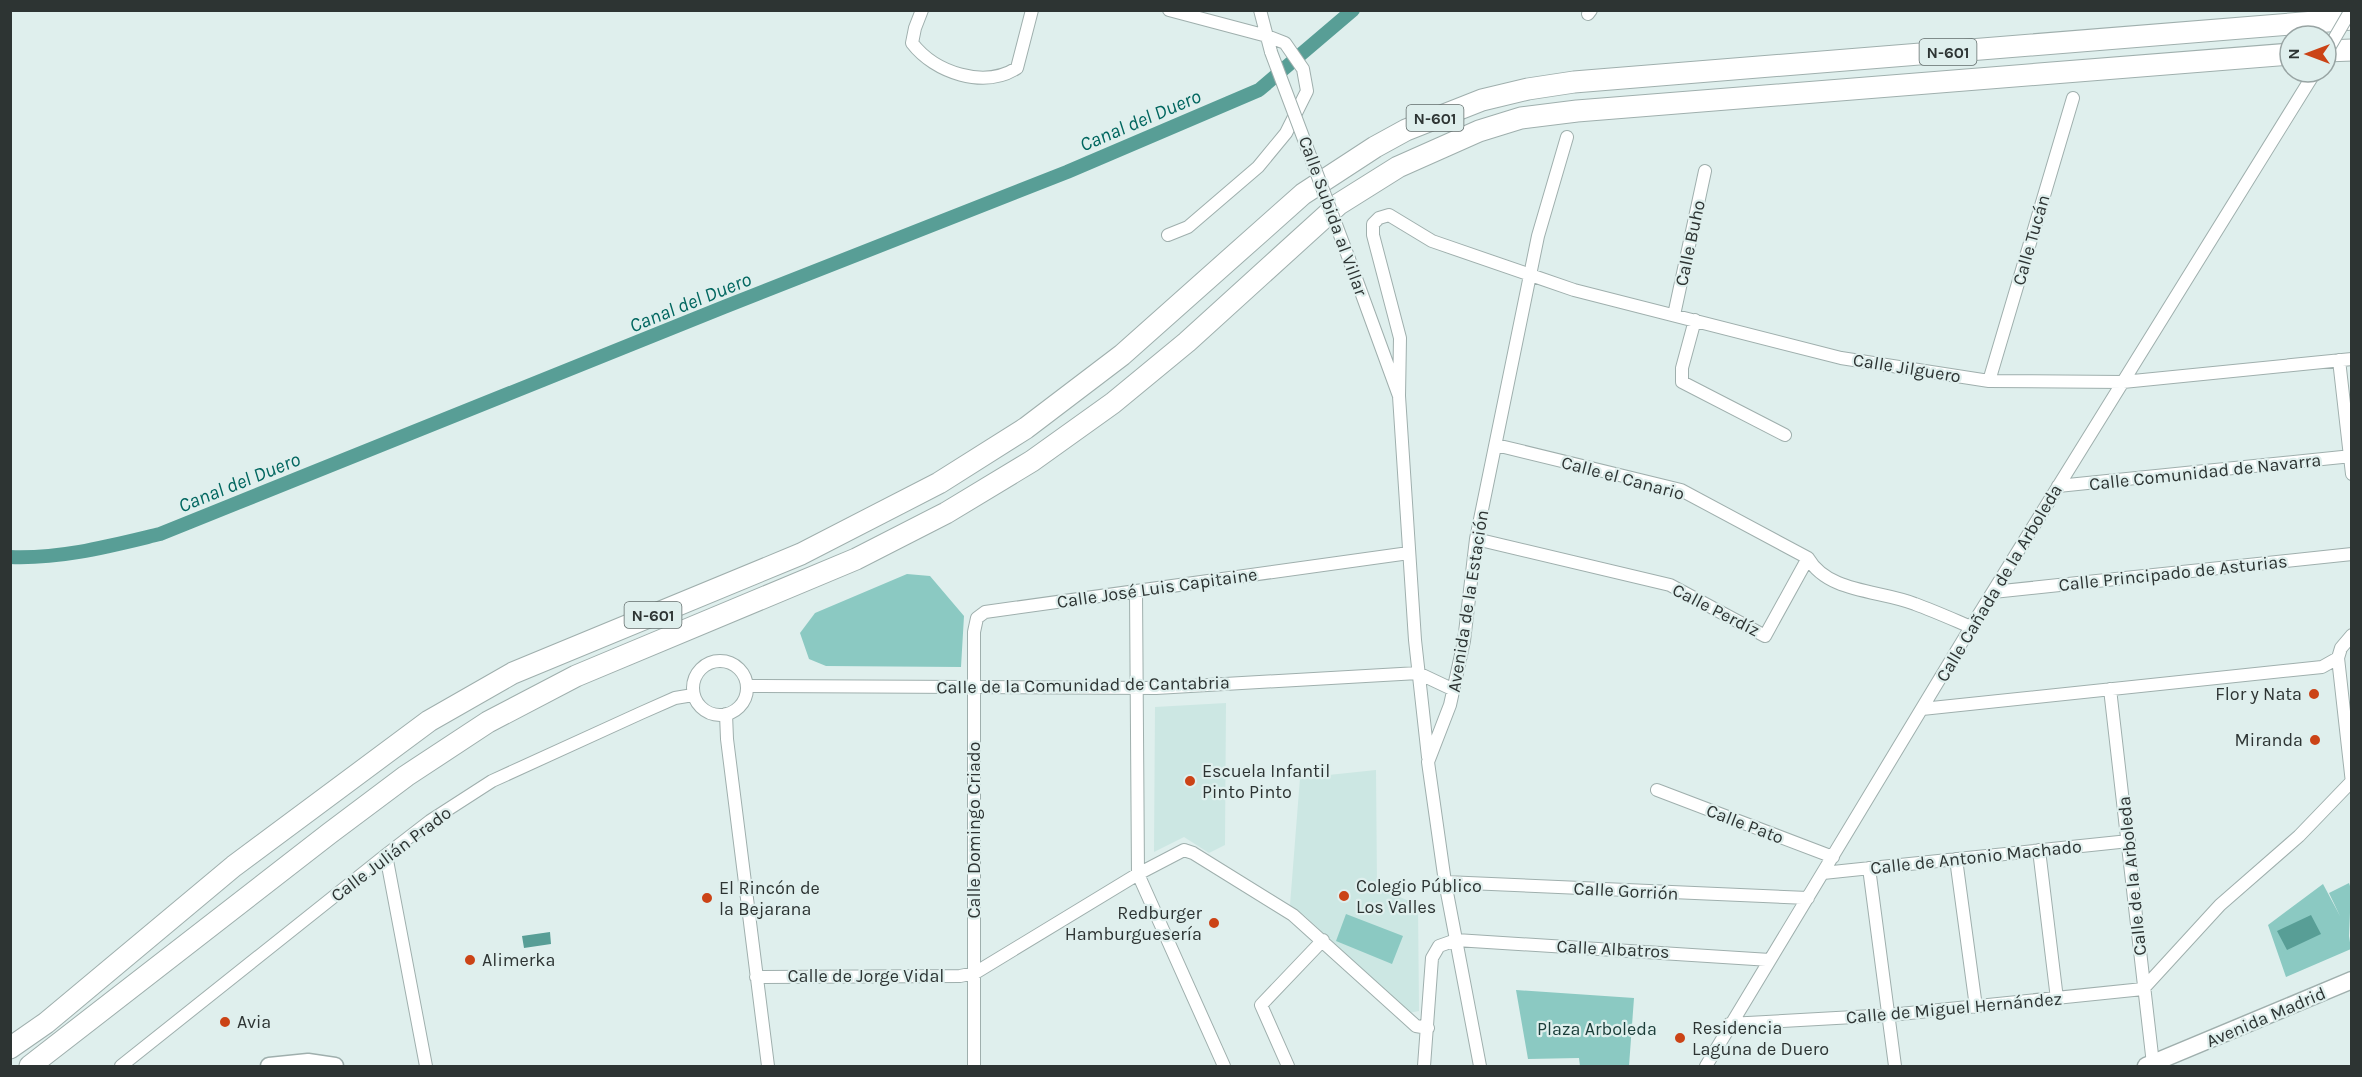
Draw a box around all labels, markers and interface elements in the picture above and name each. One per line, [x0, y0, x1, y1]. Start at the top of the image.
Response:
north arrow [2278, 24, 2338, 84]
road number: N-601 [1920, 39, 1976, 65]
text: N [2284, 48, 2303, 60]
water label: Canal del Duero [1076, 85, 1204, 156]
road number: N-601 [1406, 105, 1464, 131]
street label: Calle Subida al Villar [1294, 133, 1372, 299]
street label: Calle Tucán [2008, 192, 2054, 288]
street label: Calle Buho [1670, 198, 1710, 288]
water label: Canal del Duero [626, 267, 755, 337]
street label: Calle Jilguero [1852, 349, 1962, 387]
water label: Canal del Duero [175, 447, 304, 517]
street label: Calle Comunidad de Navarra [2088, 449, 2322, 495]
street label: Calle el Canario [1559, 451, 1687, 505]
street label: Calle Cañada de la Arboleda [1931, 480, 2067, 686]
street label: Avenida de la Estación [1443, 508, 1493, 694]
street label: Calle Principado de Asturias [2057, 550, 2289, 596]
street label: Calle José Luis Capitaine [1055, 563, 1259, 613]
street label: Calle Perdíz [1669, 579, 1763, 641]
road number: N-601 [624, 602, 682, 628]
street label: Calle de la Comunidad de Cantabria [936, 671, 1230, 699]
place label: Flor y Nata [2215, 683, 2302, 705]
marker: Flor y Nata [2307, 687, 2321, 701]
place label: Miranda [2235, 729, 2303, 751]
marker: Miranda [2308, 733, 2322, 747]
street label: Calle Domingo Criado [963, 742, 985, 918]
place label: Escuela Infantil Pinto Pinto [1202, 760, 1330, 803]
marker: Escuela Infantil Pinto Pinto [1183, 774, 1197, 788]
street label: Calle de la Arboleda [2113, 795, 2151, 957]
street label: Calle Pato [1703, 799, 1787, 849]
street label: Calle Julián Prado [326, 802, 456, 906]
street label: Calle de Antonio Machado [1869, 835, 2083, 879]
place label: Colegio Público Los Valles [1356, 875, 1482, 918]
place label: El Rincón de la Bejarana [719, 877, 820, 920]
street label: Calle Gorrión [1573, 877, 1679, 905]
marker: Colegio Público Los Valles [1337, 889, 1351, 903]
marker: El Rincón de la Bejarana [700, 891, 714, 905]
place label: Redburger Hamburguesería [1065, 902, 1202, 945]
marker: Redburger Hamburguesería [1207, 916, 1221, 930]
street label: Calle Albatros [1556, 935, 1670, 963]
place label: Alimerka [482, 949, 555, 971]
marker: Alimerka [463, 953, 477, 967]
street label: Calle de Jorge Vidal [788, 965, 944, 987]
street label: Avenida Madrid [2203, 982, 2329, 1052]
street label: Calle de Miguel Hernández [1845, 988, 2063, 1028]
place label: Avia [237, 1011, 271, 1033]
marker: Avia [218, 1015, 232, 1029]
place label: Residencia Laguna de Duero [1692, 1017, 1829, 1060]
park label: Plaza Arboleda [1537, 1018, 1657, 1040]
marker: Residencia Laguna de Duero [1673, 1031, 1687, 1045]

